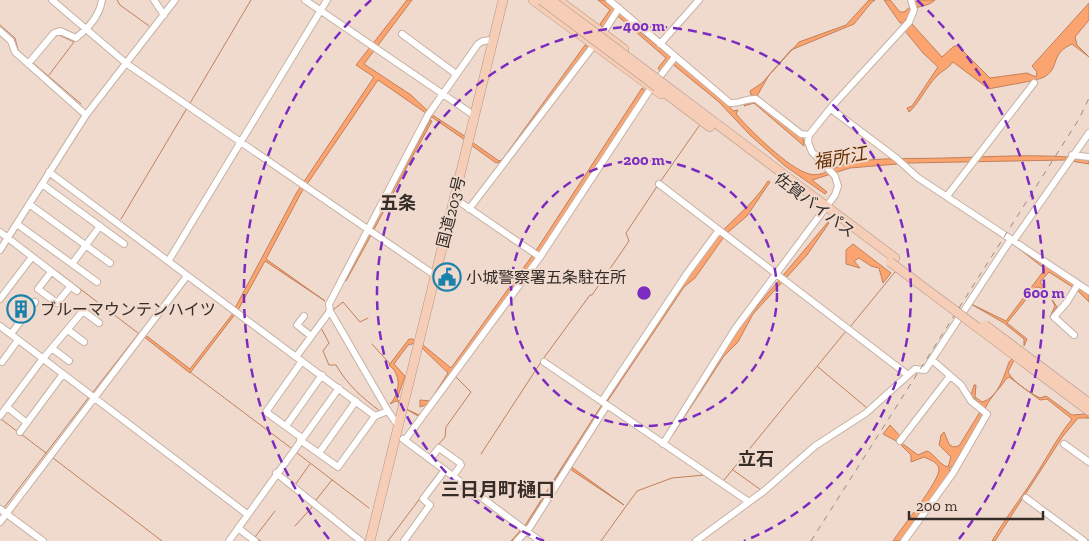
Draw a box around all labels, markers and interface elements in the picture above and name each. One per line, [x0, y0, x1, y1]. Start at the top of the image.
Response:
text: 400 m [623, 17, 665, 35]
water label: 福所江 [812, 142, 870, 174]
text: 200 m [623, 151, 665, 169]
street label: 佐賀バイパス [771, 169, 859, 241]
street label: 国道203号 [433, 174, 469, 250]
district label: 五条 [380, 192, 416, 214]
public building icon: 小城警察署五条駐在所 [432, 262, 462, 292]
place label: 小城警察署五条駐在所 [466, 268, 626, 287]
centre of rings [635, 284, 653, 302]
text: 600 m [1023, 284, 1065, 302]
building icon: ブルーマウンテンハイツ [6, 294, 36, 324]
place label: ブルーマウンテンハイツ [40, 300, 216, 319]
district label: 立石 [738, 448, 774, 470]
district label: 三日月町樋口 [441, 478, 555, 501]
scale bar [909, 488, 1043, 520]
text: 200 m [916, 497, 957, 515]

